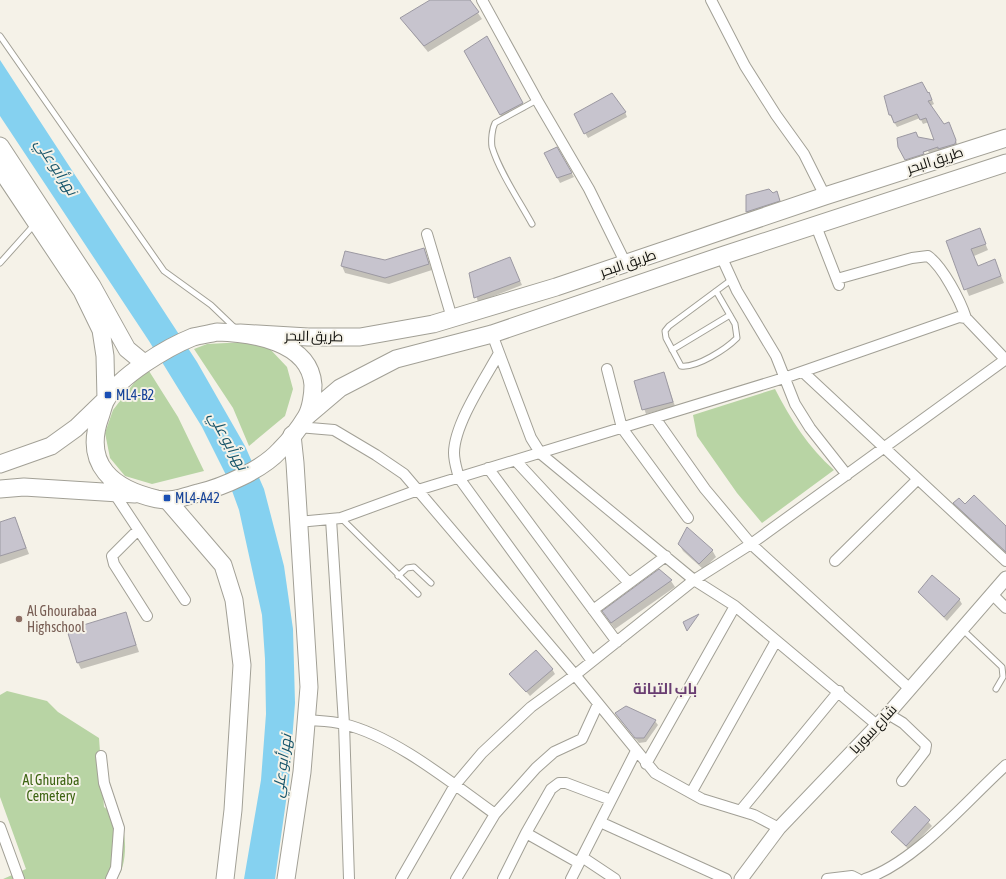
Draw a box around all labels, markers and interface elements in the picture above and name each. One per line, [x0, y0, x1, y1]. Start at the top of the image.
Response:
water label: نهر أبو علي [29, 135, 83, 202]
street label: طريق البحر [904, 143, 966, 178]
street label: طريق البحر [597, 246, 658, 281]
street label: طريق البحر [284, 327, 343, 346]
place label: ML4-B2 [116, 387, 154, 403]
marker: ML4-B2 [103, 390, 113, 400]
water label: نهر أبو علي [202, 408, 253, 476]
place label: ML4-A42 [175, 490, 220, 506]
marker: ML4-A42 [162, 493, 172, 503]
place label: Al Ghourabaa Highschool [27, 603, 97, 635]
marker: Al Ghourabaa Highschool [14, 614, 24, 624]
district label: باب التبانة [633, 680, 697, 697]
street label: شارع سوريا [846, 701, 901, 758]
water label: نهر أبو علي [268, 731, 299, 799]
park label: Al Ghuraba Cemetery [23, 772, 79, 804]

